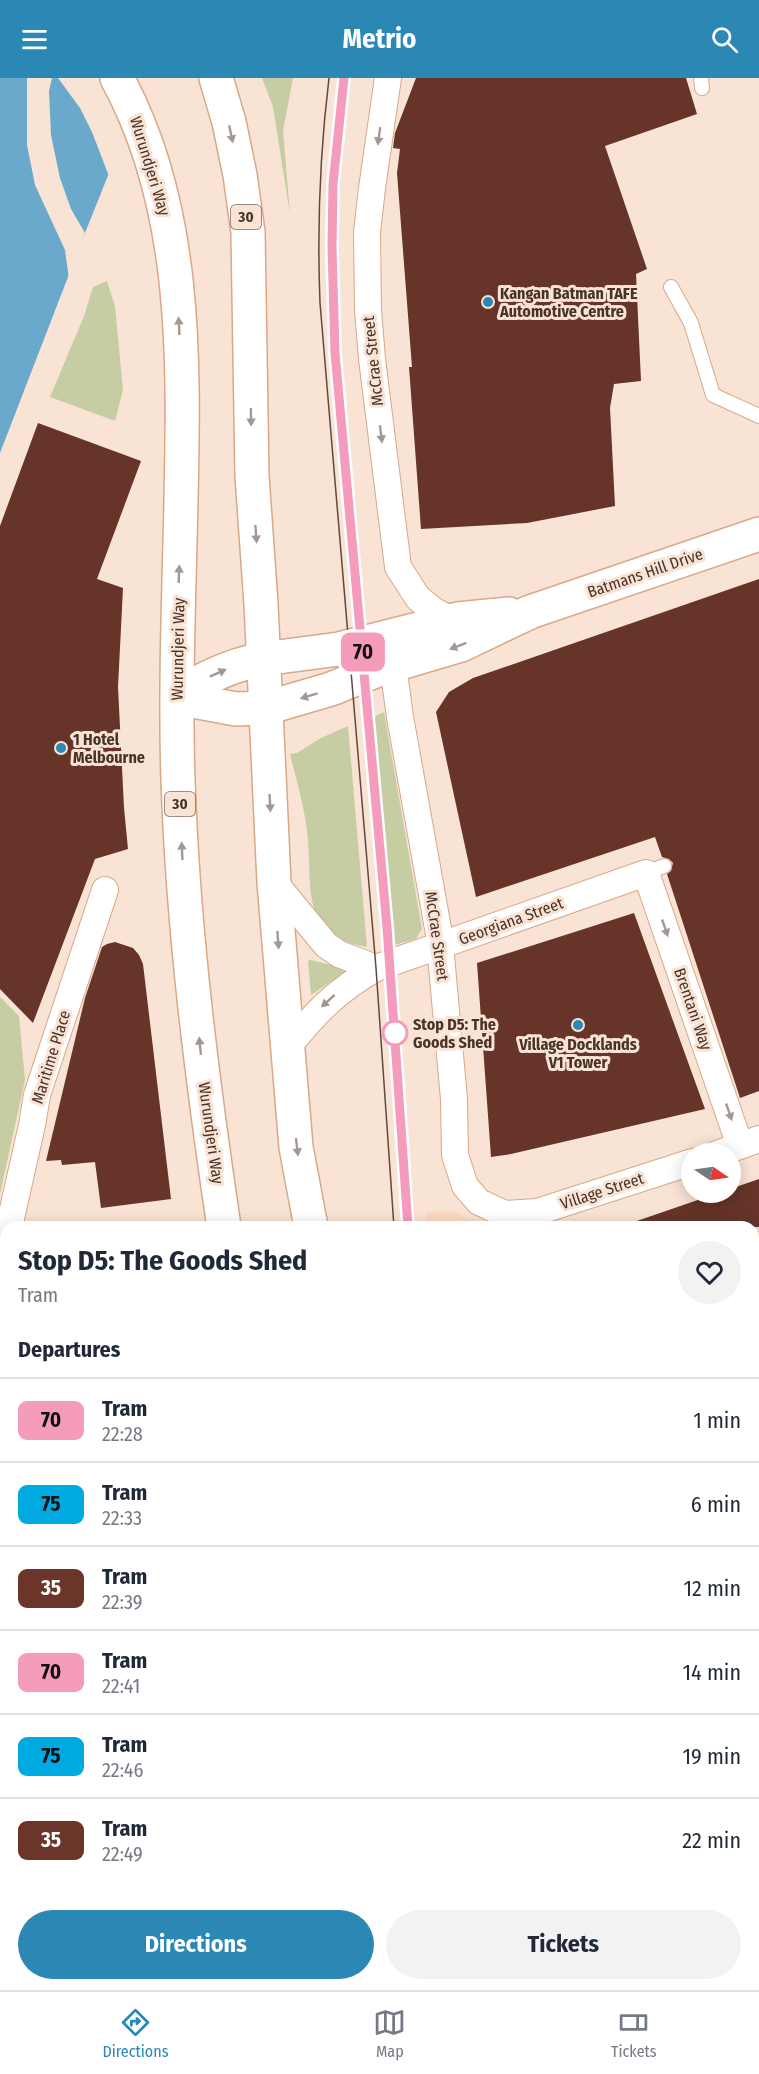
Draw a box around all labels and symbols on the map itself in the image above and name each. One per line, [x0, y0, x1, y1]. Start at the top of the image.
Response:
street label: Wurundjeri Way [126, 114, 174, 219]
one-way arrow [227, 125, 237, 144]
one-way arrow [374, 126, 383, 145]
road number: 30 [231, 205, 261, 229]
place label: Kangan Batman TAFE Automotive Centre [499, 284, 638, 321]
marker: Kangan Batman TAFE Automotive Centre [481, 295, 495, 309]
street label: McCrae Street [359, 314, 387, 407]
one-way arrow [174, 317, 183, 336]
one-way arrow [246, 407, 256, 426]
one-way arrow [377, 425, 386, 444]
one-way arrow [252, 525, 261, 544]
street label: Batmans Hill Drive [585, 544, 705, 602]
one-way arrow [175, 565, 184, 584]
street label: Wurundjeri Way [168, 597, 188, 701]
line badge: 70 [336, 632, 390, 672]
one-way arrow [449, 641, 467, 651]
one-way arrow [210, 668, 227, 677]
one-way arrow [300, 692, 318, 701]
place label: 1 Hotel Melbourne [73, 730, 145, 767]
marker: 1 Hotel Melbourne [54, 741, 68, 755]
road number: 30 [165, 792, 195, 816]
one-way arrow [265, 794, 274, 813]
one-way arrow [178, 841, 187, 860]
street label: McCrae Street [421, 890, 453, 983]
street label: Georgiana Street [456, 893, 566, 949]
one-way arrow [660, 919, 670, 937]
one-way arrow [274, 931, 283, 950]
street label: Brentani Way [670, 965, 716, 1053]
one-way arrow [321, 994, 336, 1008]
street label: Maritime Place [28, 1008, 74, 1106]
place label: Stop D5: The Goods Shed [413, 1015, 496, 1052]
marker: Village Docklands V1 Tower [571, 1018, 585, 1032]
marker: Stop D5: The Goods Shed [382, 1020, 408, 1046]
place label: Village Docklands V1 Tower [518, 1035, 637, 1072]
one-way arrow [195, 1037, 205, 1056]
street label: Wurundjeri Way [194, 1081, 228, 1186]
one-way arrow [724, 1104, 734, 1122]
one-way arrow [292, 1137, 301, 1156]
north arrow [681, 1143, 741, 1203]
street label: Village Street [558, 1168, 647, 1213]

